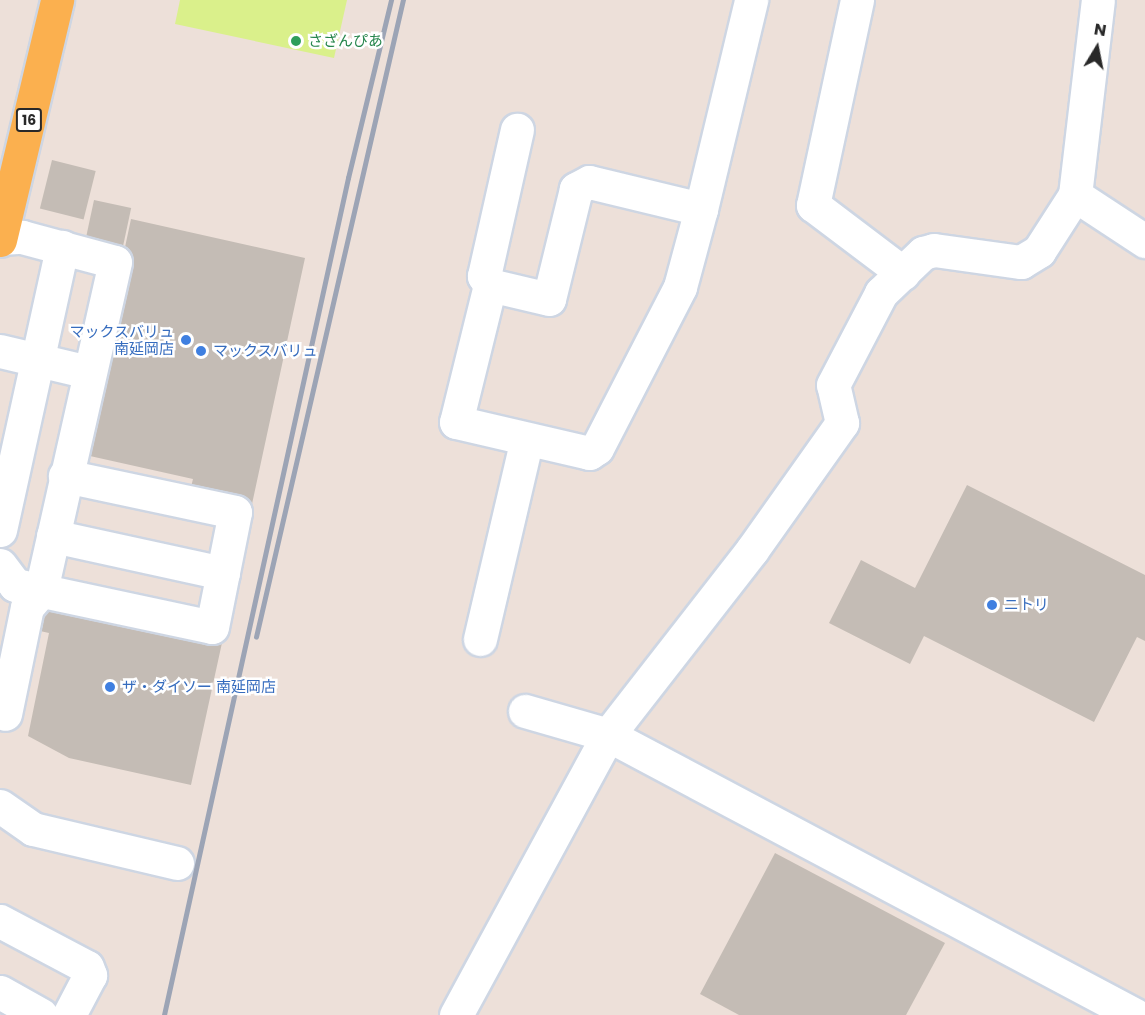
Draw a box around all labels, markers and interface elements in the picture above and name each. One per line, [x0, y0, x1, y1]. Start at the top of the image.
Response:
text: N [1092, 17, 1108, 42]
north arrow [1067, 18, 1127, 78]
place label: さざんぴあ [308, 32, 383, 50]
marker: さざんぴあ [289, 34, 303, 48]
road number: 16 [15, 109, 42, 131]
place label: マックスバリュ 南延岡店 [69, 322, 174, 357]
marker: マックスバリュ 南延岡店 [179, 333, 193, 347]
place label: マックスバリュ [213, 342, 318, 360]
marker: マックスバリュ [194, 344, 208, 358]
place label: ニトリ [1004, 596, 1049, 614]
marker: ニトリ [985, 598, 999, 612]
place label: ザ・ダイソー 南延岡店 [122, 678, 276, 696]
marker: ザ・ダイソー 南延岡店 [103, 680, 117, 694]

